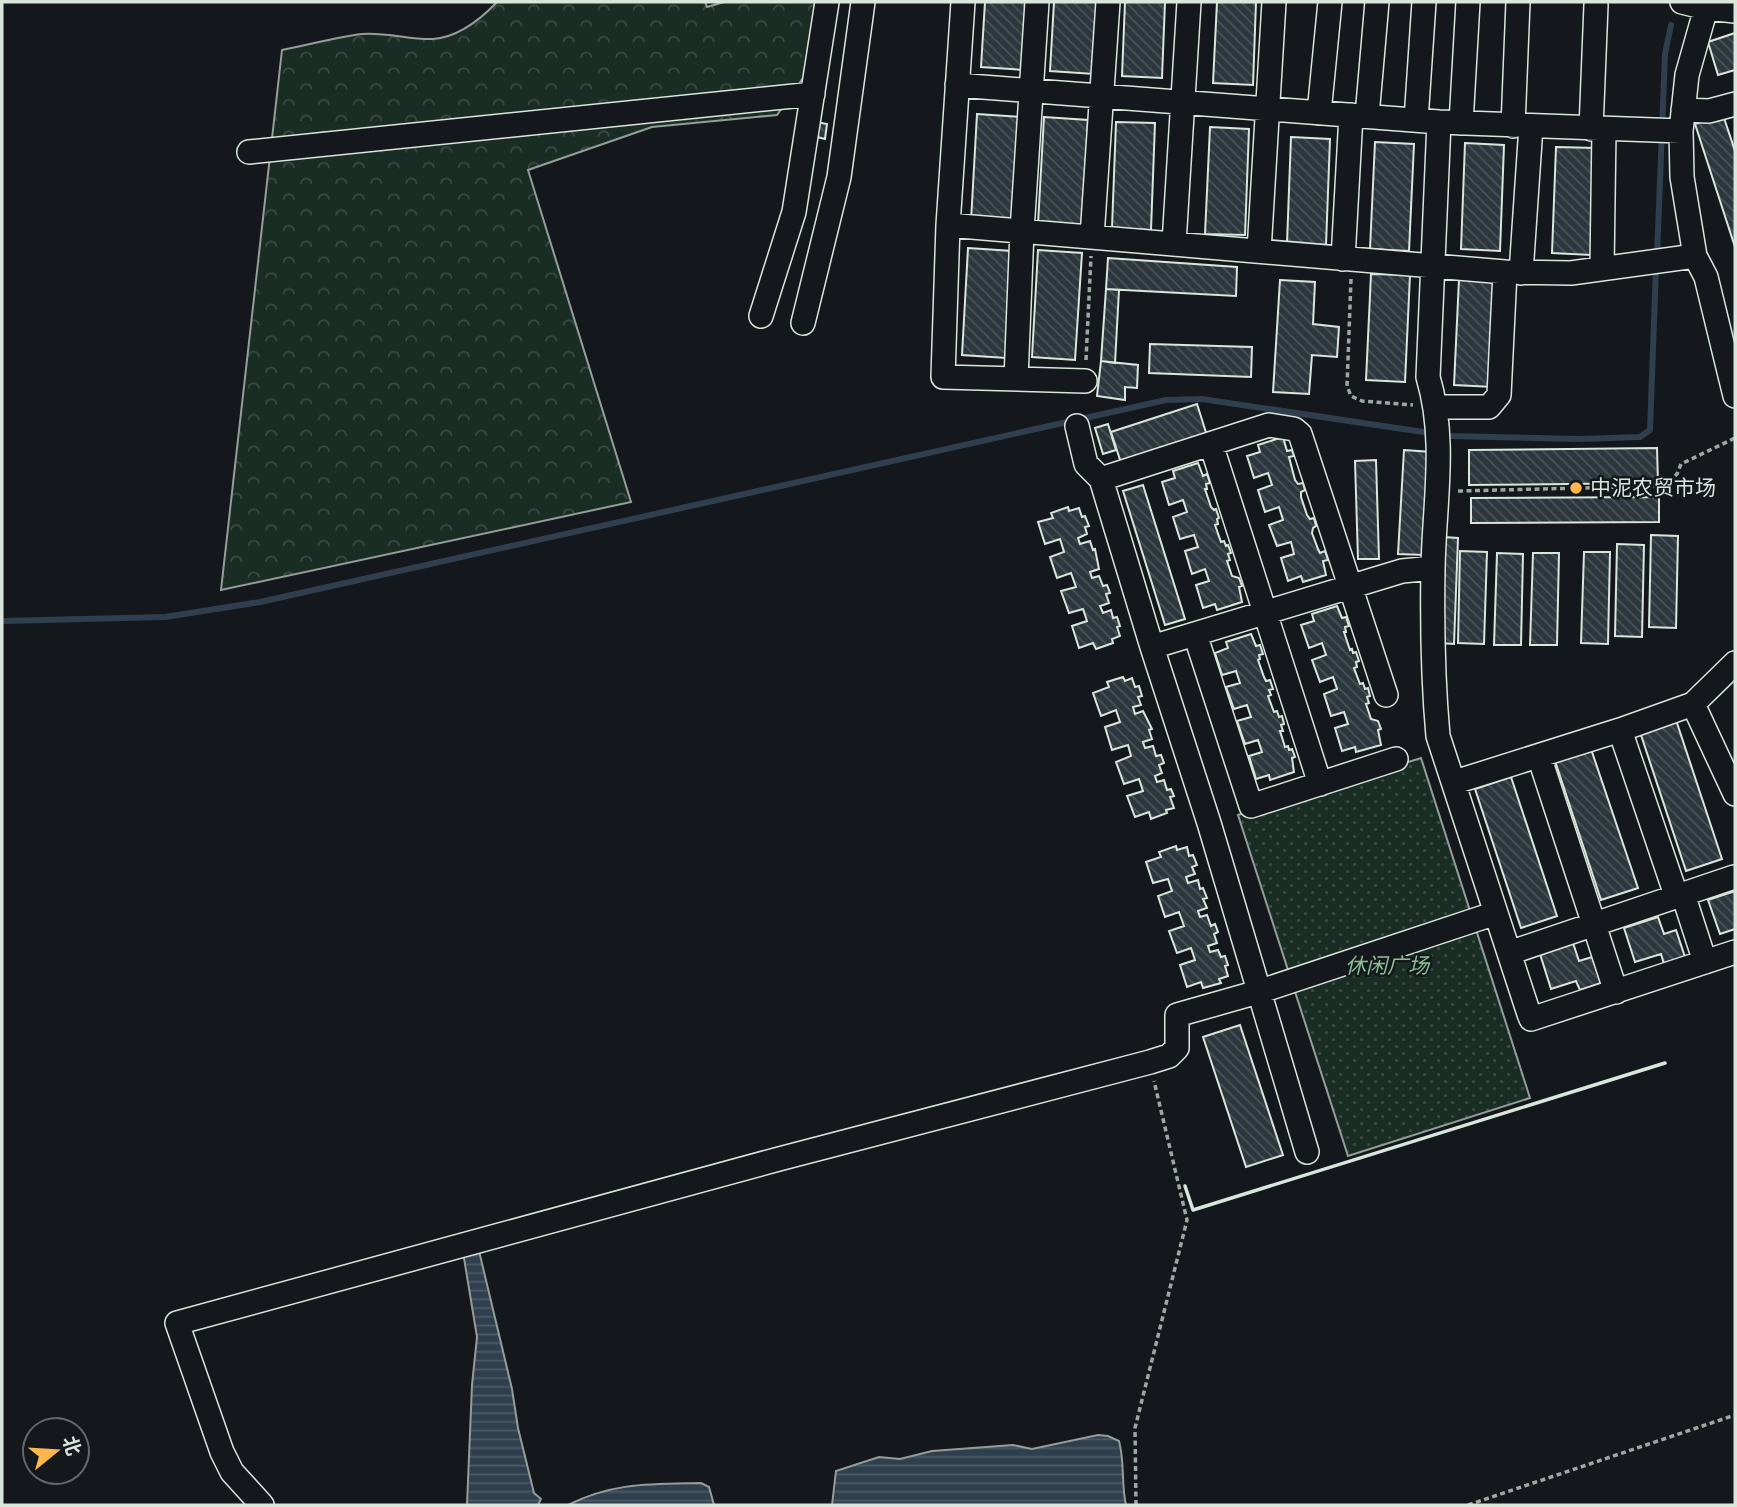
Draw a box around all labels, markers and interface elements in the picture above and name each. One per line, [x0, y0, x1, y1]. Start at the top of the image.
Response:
place label: 中泥农贸市场 [1590, 476, 1716, 500]
marker: 中泥农贸市场 [1568, 480, 1584, 496]
park label: 休闲广场 [1345, 954, 1431, 978]
north arrow [21, 1416, 91, 1486]
text: 北 [59, 1434, 85, 1458]

